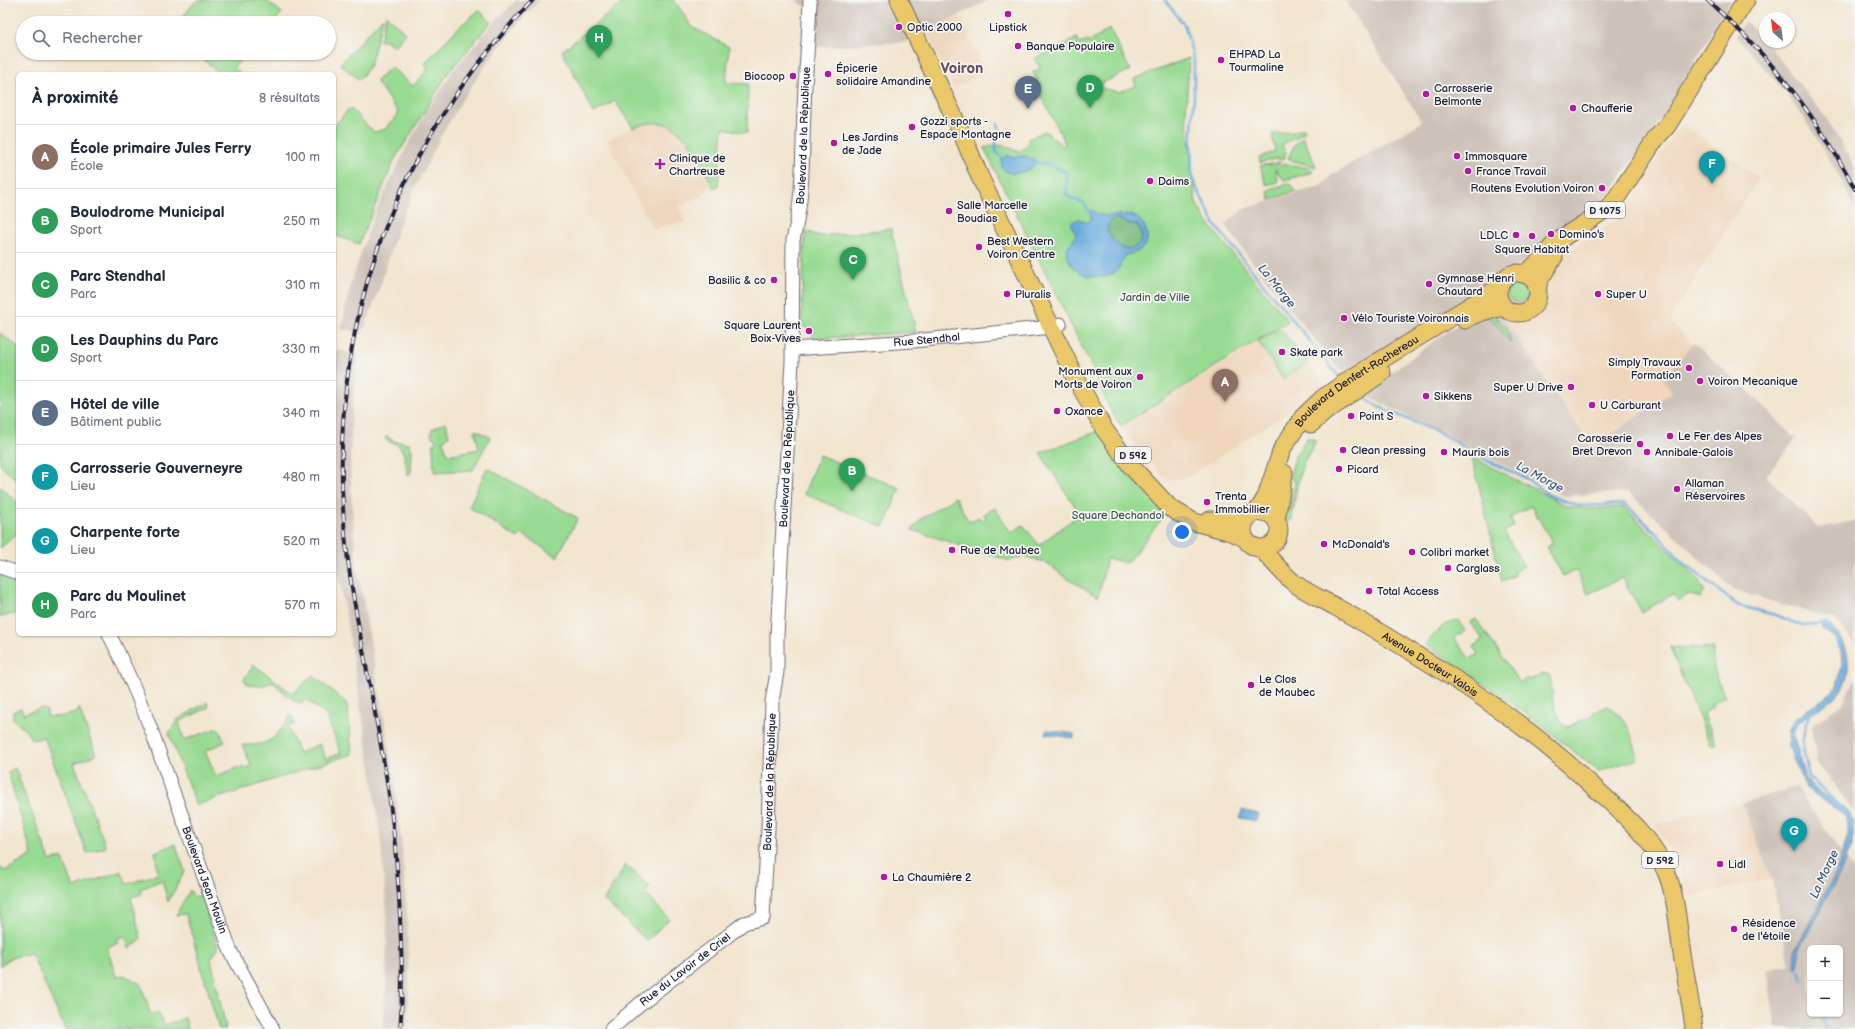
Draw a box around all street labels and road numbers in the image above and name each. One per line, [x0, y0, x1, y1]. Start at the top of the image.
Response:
street label: Boulevard de la République [794, 66, 813, 205]
road number: D 1075 [1585, 202, 1625, 218]
street label: Rue Stendhal [893, 330, 961, 349]
street label: Boulevard Denfert-Rochereau [1292, 333, 1421, 430]
street label: Boulevard de la République [777, 389, 797, 528]
road number: D 592 [1115, 447, 1151, 463]
street label: Avenue Docteur Valois [1380, 629, 1481, 700]
street label: Boulevard de la République [761, 712, 779, 851]
street label: Boulevard Jean Moulin [179, 824, 230, 935]
road number: D 592 [1642, 852, 1678, 868]
street label: Rue du Lavoir de Criel [637, 930, 733, 1009]

